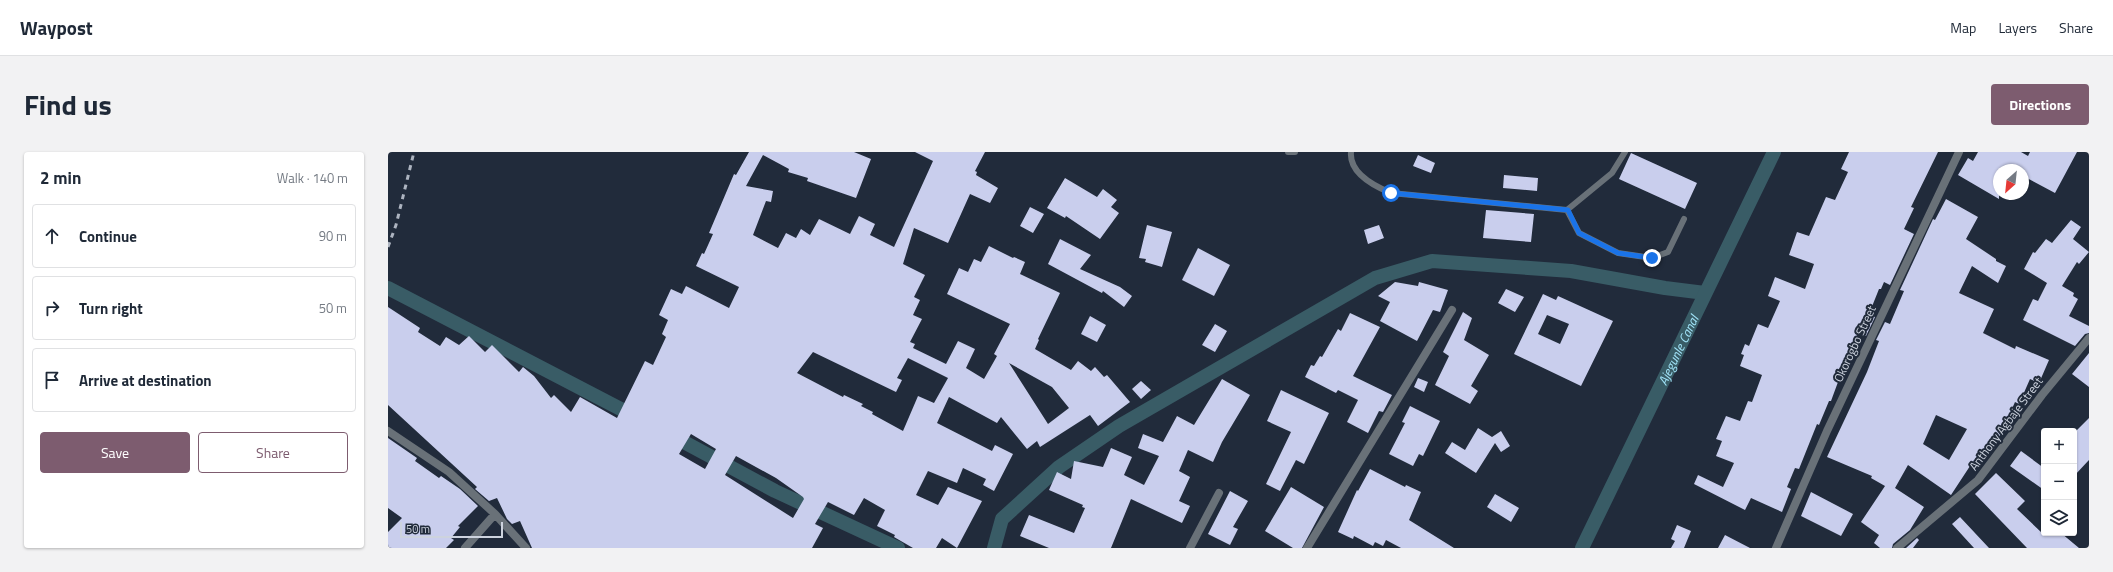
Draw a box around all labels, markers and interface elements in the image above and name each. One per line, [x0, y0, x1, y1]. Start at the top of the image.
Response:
text: Waypost [20, 13, 93, 42]
text: Map [1950, 17, 1976, 38]
text: Layers [1998, 17, 2037, 38]
text: Share [2059, 17, 2093, 38]
text: Find us [24, 83, 112, 126]
button: Directions [1991, 84, 2089, 125]
north arrow [1993, 164, 2029, 200]
text: 2 min [40, 165, 81, 191]
text: Walk · 140 m [277, 168, 348, 188]
route start [1382, 184, 1400, 202]
icon: ahead [41, 225, 63, 247]
text: Continue [79, 225, 137, 248]
text: 90 m [319, 226, 347, 246]
route end [1643, 249, 1661, 267]
icon: right [41, 297, 63, 319]
text: Turn right [79, 297, 143, 320]
text: 50 m [319, 298, 347, 318]
street label: Okorogbo Street [1828, 302, 1881, 385]
water label: Ajegunle Canal [1653, 310, 1704, 388]
icon: arrive [41, 369, 63, 391]
text: Arrive at destination [79, 369, 212, 392]
street label: Anthony Agbaje Street [1964, 372, 2048, 475]
map controls [2041, 428, 2077, 536]
button: + [2041, 428, 2077, 464]
button: Save [40, 432, 190, 473]
button: Share [198, 432, 348, 473]
button: − [2041, 464, 2077, 500]
button: layers [2041, 500, 2077, 536]
scale bar [400, 520, 503, 539]
text: 50 m [406, 521, 430, 537]

